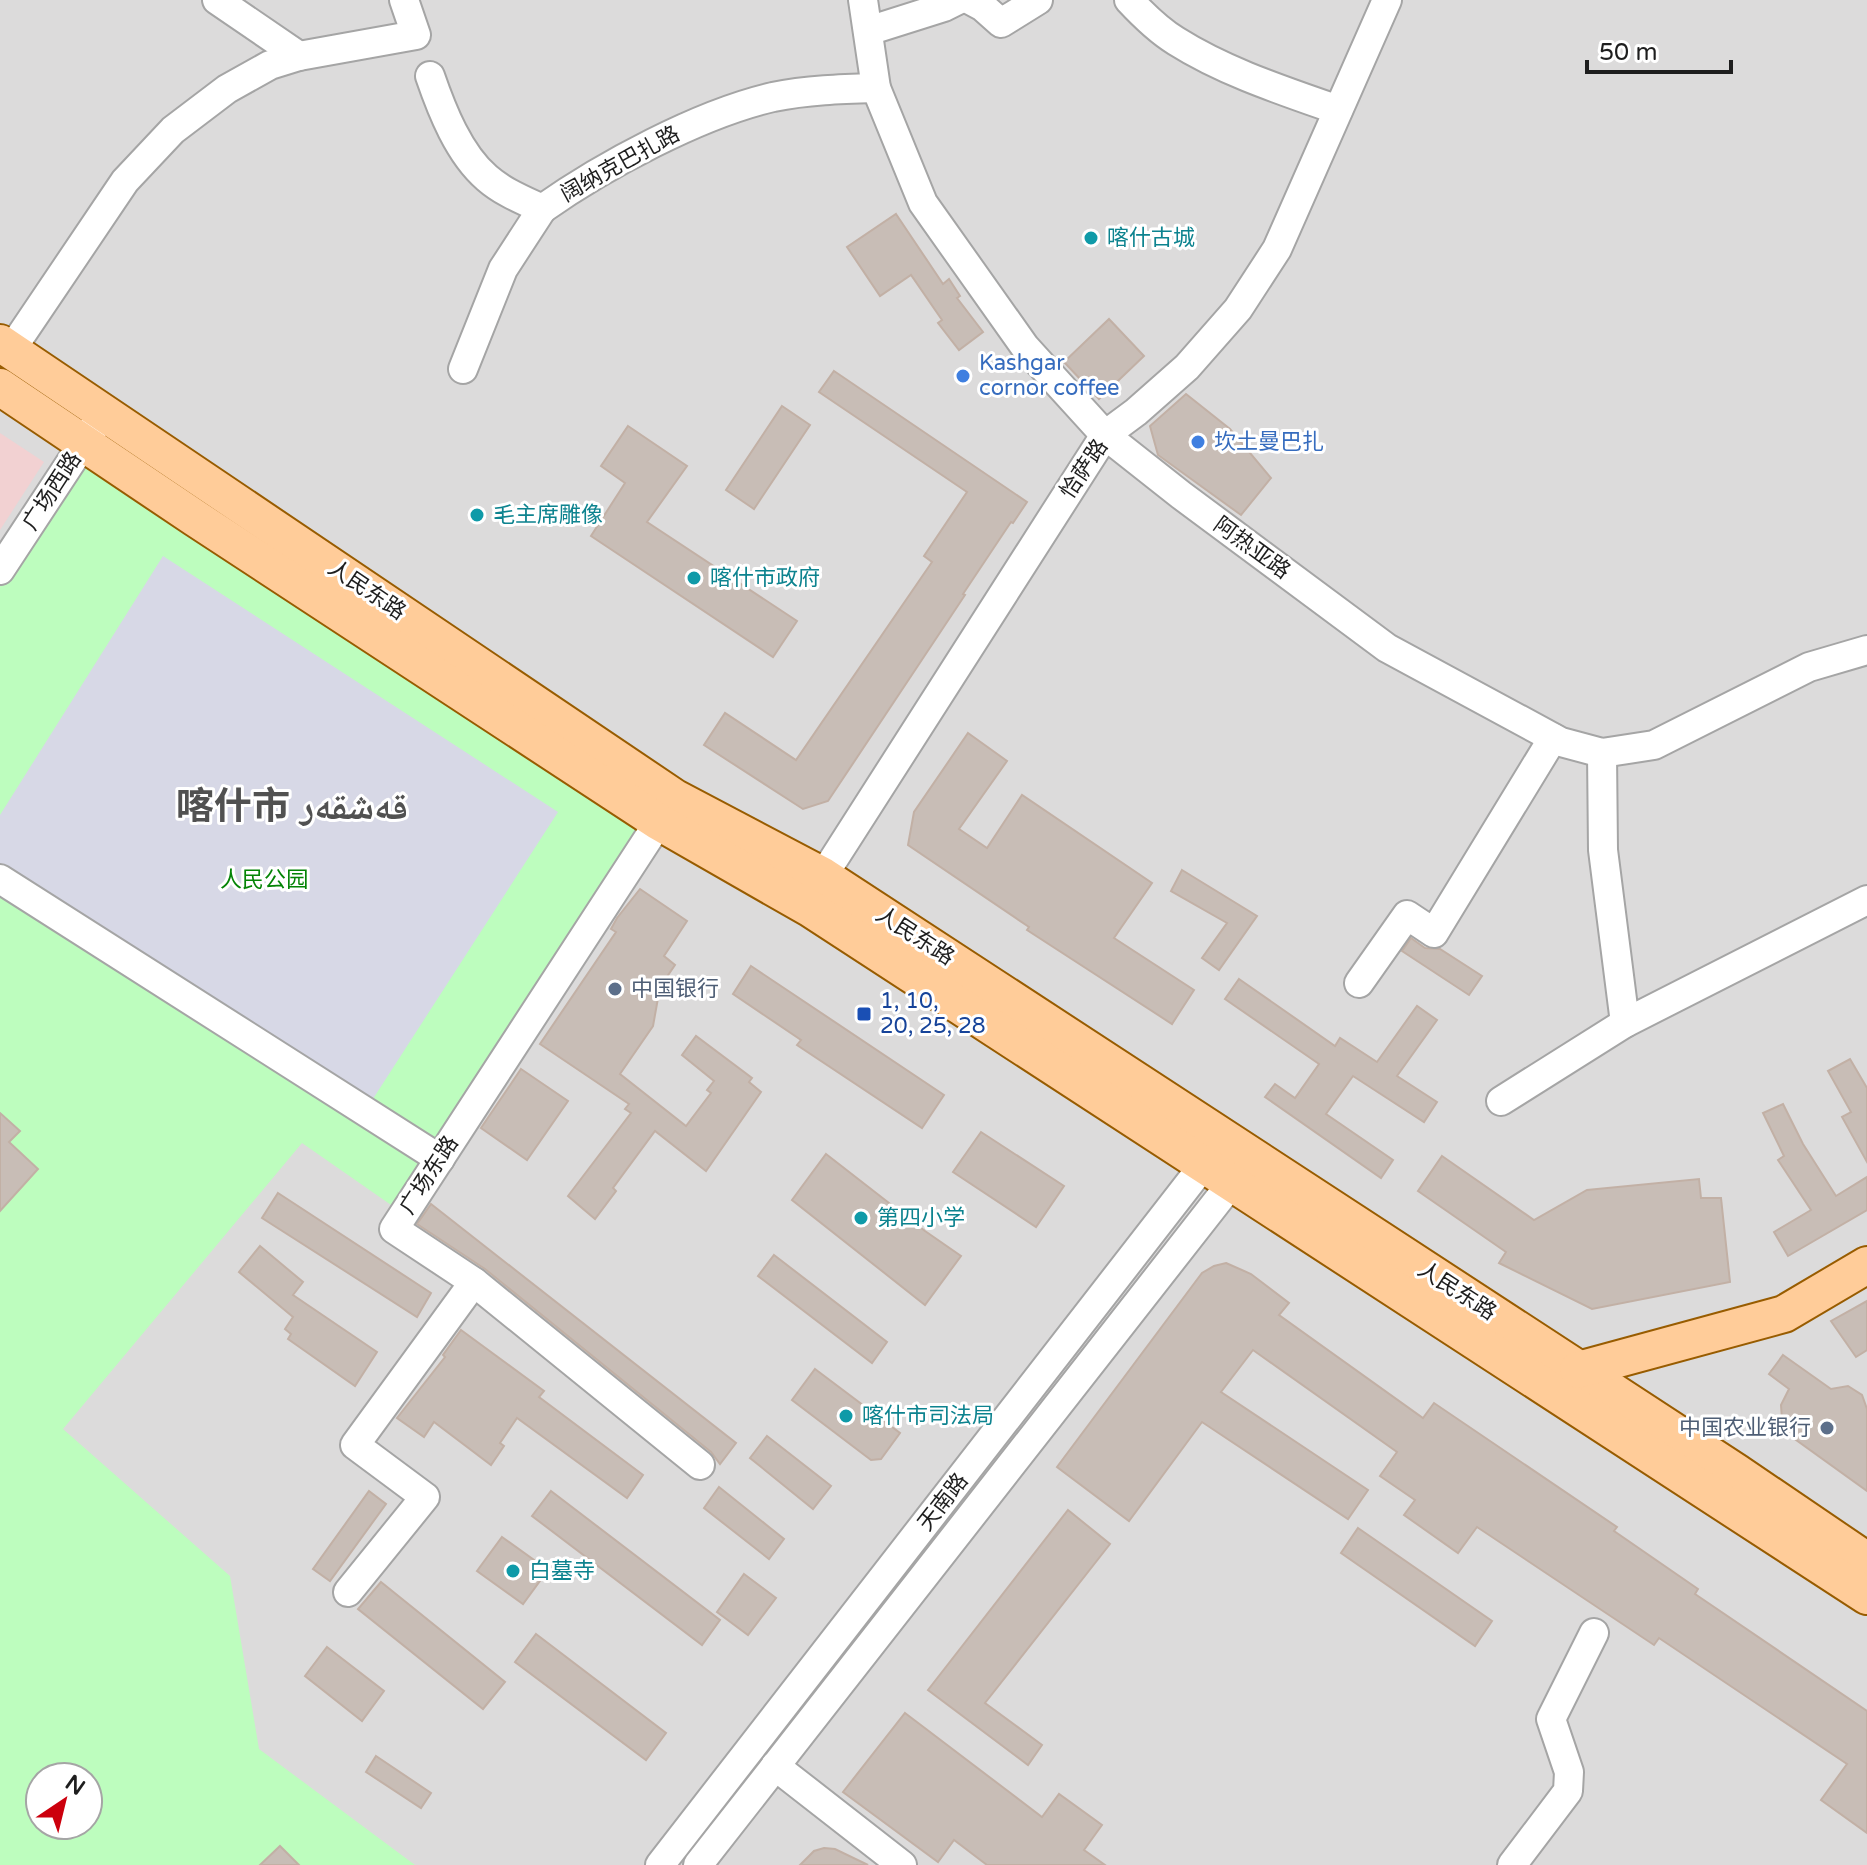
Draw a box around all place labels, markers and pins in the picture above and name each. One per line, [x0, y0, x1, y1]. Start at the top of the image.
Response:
place label: 喀什古城 [1107, 225, 1195, 251]
marker: 喀什古城 [1082, 229, 1100, 247]
place label: Kashgar cornor coffee [979, 350, 1120, 401]
marker: Kashgar cornor coffee [954, 367, 972, 385]
place label: 坎土曼巴扎 [1214, 429, 1324, 455]
marker: 坎土曼巴扎 [1189, 433, 1207, 451]
place label: 毛主席雕像 [493, 502, 603, 528]
marker: 毛主席雕像 [468, 506, 486, 524]
place label: 喀什市政府 [710, 565, 820, 591]
marker: 喀什市政府 [685, 569, 703, 587]
place label: 中国银行 [631, 976, 719, 1002]
marker: 中国银行 [606, 980, 624, 998]
place label: 1, 10, 20, 25, 28 [880, 988, 986, 1039]
marker: 1, 10, 20, 25, 28 [855, 1005, 873, 1023]
place label: 第四小学 [877, 1205, 965, 1231]
marker: 第四小学 [852, 1209, 870, 1227]
place label: 喀什市司法局 [862, 1403, 994, 1429]
marker: 喀什市司法局 [837, 1407, 855, 1425]
place label: 中国农业银行 [1679, 1415, 1811, 1441]
marker: 中国农业银行 [1818, 1419, 1836, 1437]
place label: 白墓寺 [529, 1558, 595, 1584]
marker: 白墓寺 [504, 1562, 522, 1580]

